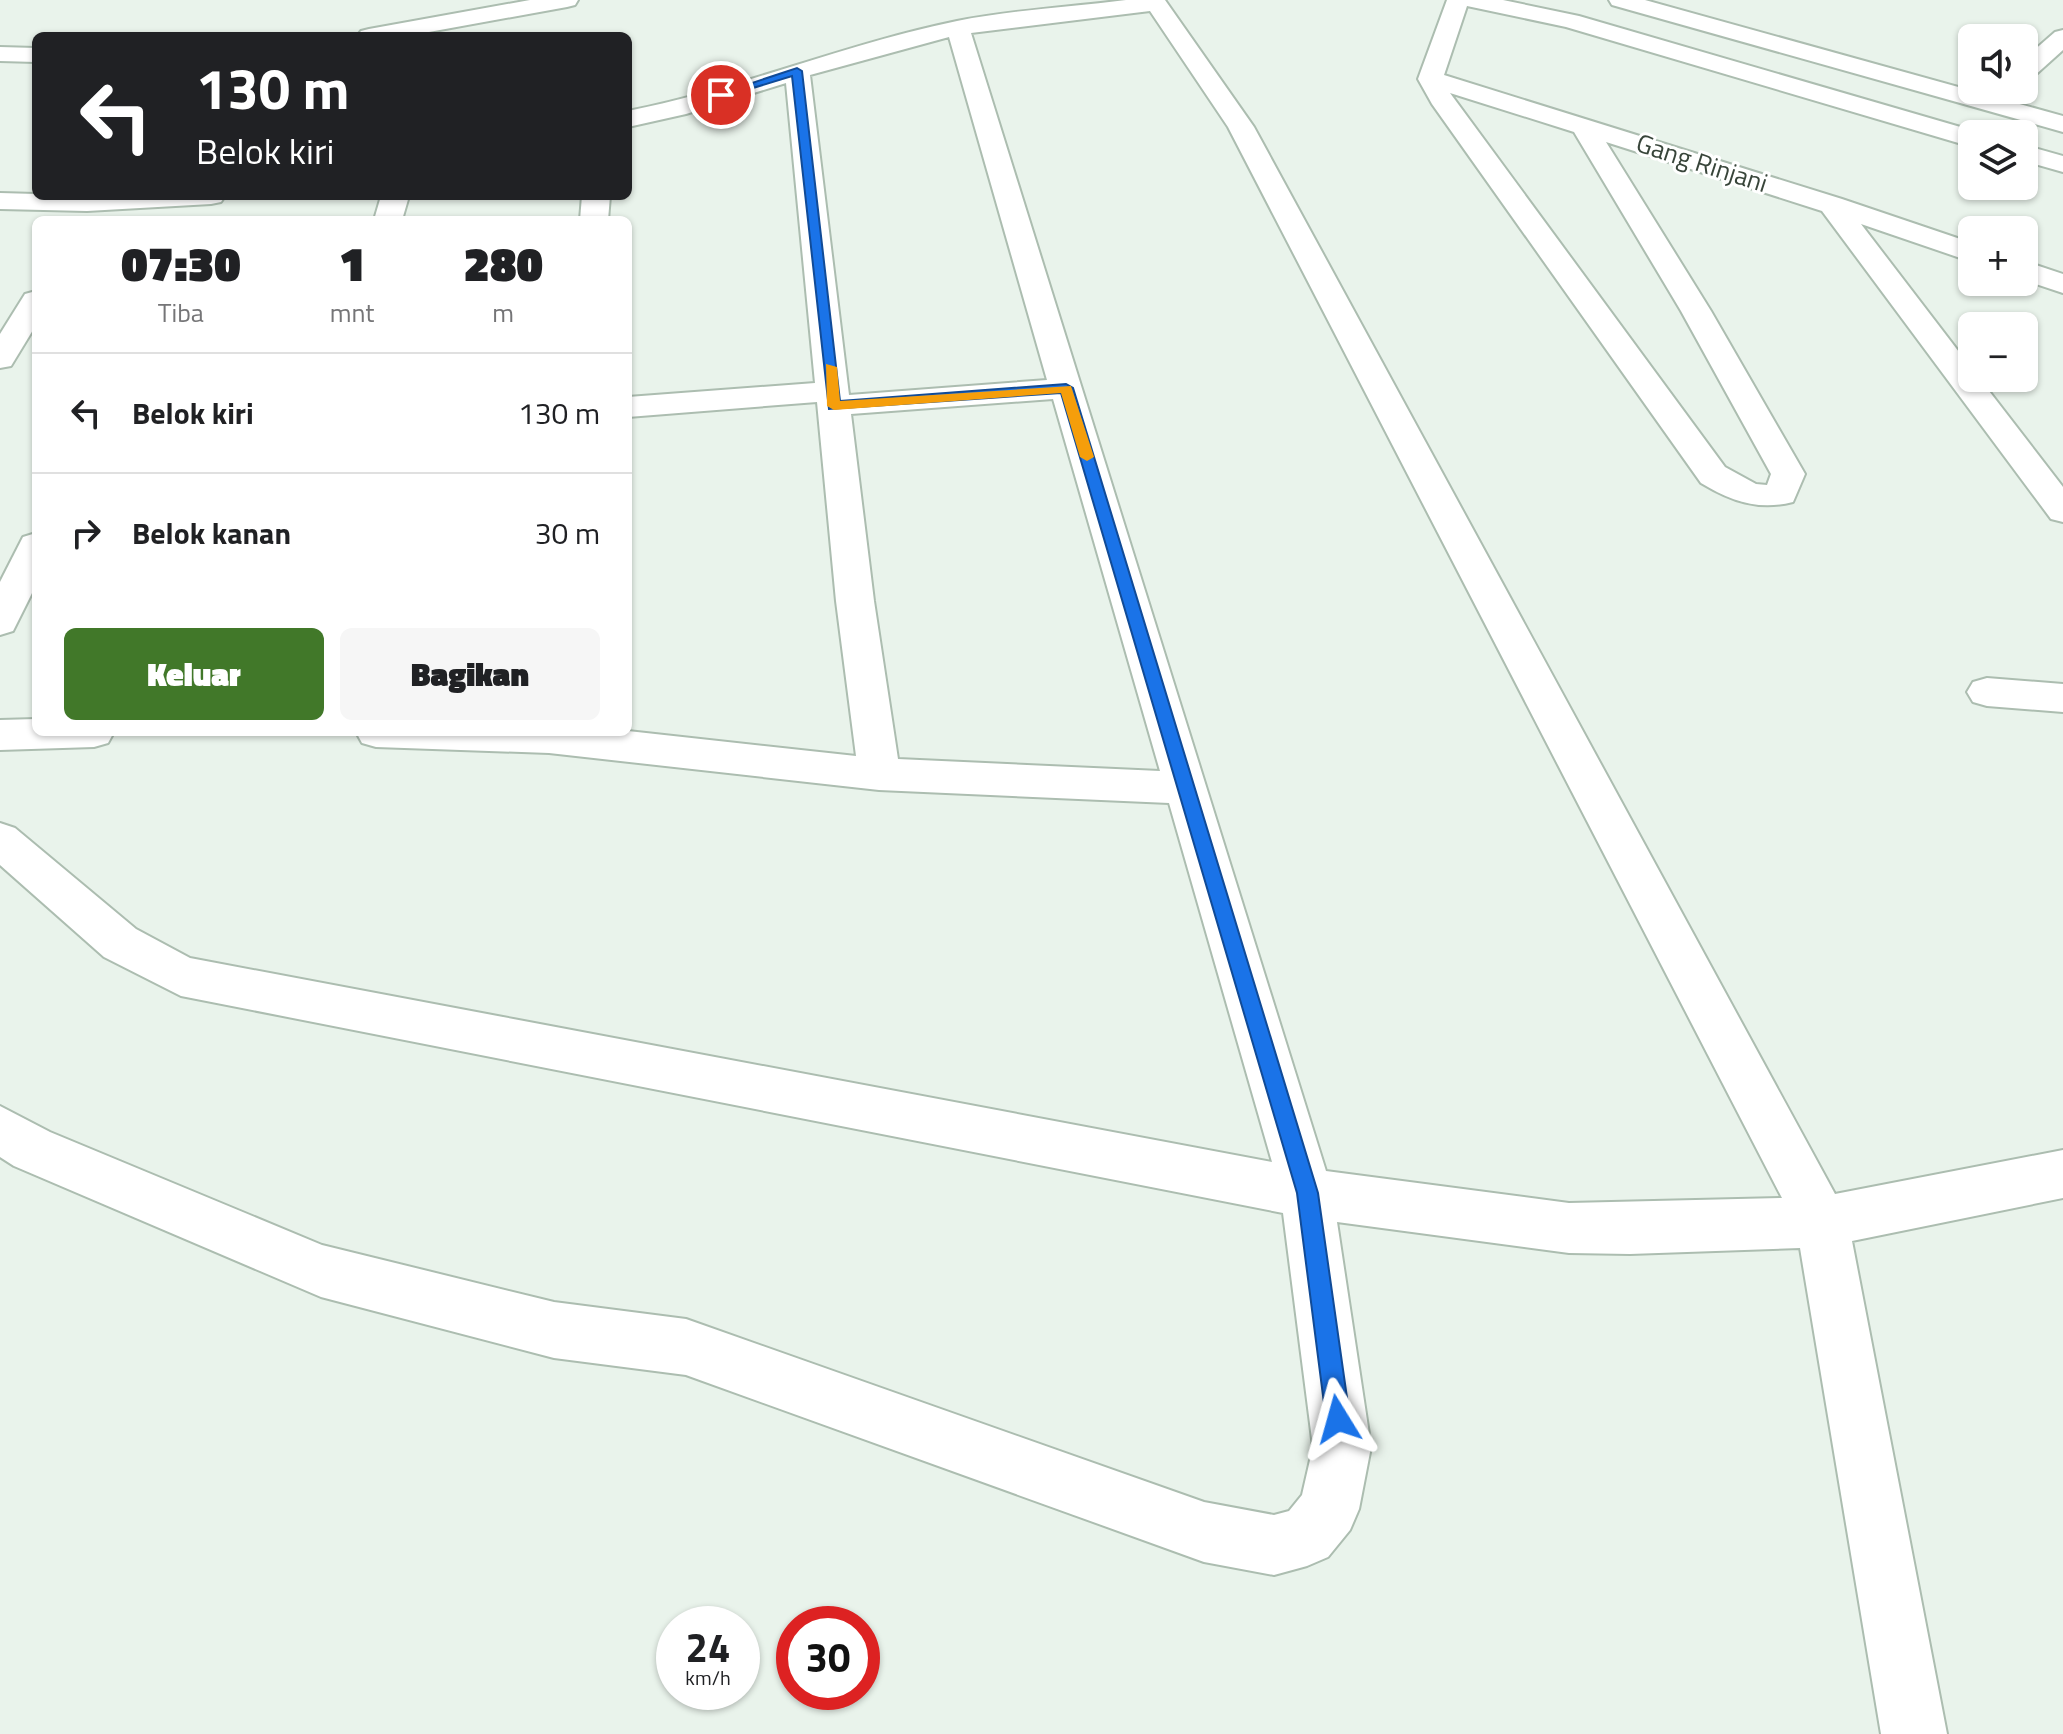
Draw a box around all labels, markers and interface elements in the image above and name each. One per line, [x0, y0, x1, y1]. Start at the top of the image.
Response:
map controls [1958, 24, 2038, 392]
button: sound [1958, 24, 2038, 104]
text: 130 m [196, 46, 349, 131]
pin [687, 61, 755, 129]
icon: left [64, 64, 168, 168]
icon: arrive [699, 73, 743, 117]
button: layers [1958, 120, 2038, 200]
text: Belok kiri [196, 123, 334, 178]
street label: Gang Rinjani [1631, 123, 1773, 202]
button: + [1958, 216, 2038, 296]
text: 07:30 [121, 227, 241, 300]
text: 1 [339, 227, 365, 300]
text: 280 [464, 227, 543, 300]
text: Tiba [158, 293, 204, 332]
text: mnt [330, 293, 374, 332]
text: m [492, 293, 514, 332]
button: − [1958, 312, 2038, 392]
text: Belok kiri [132, 390, 254, 436]
text: 130 m [518, 390, 600, 436]
icon: left [64, 391, 108, 435]
text: Belok kanan [132, 510, 291, 556]
text: 30 m [535, 510, 600, 556]
icon: right [64, 511, 108, 555]
button: Keluar [64, 628, 324, 720]
button: Bagikan [340, 628, 600, 720]
position arrow [1296, 1377, 1380, 1461]
speed limit sign: 30 [776, 1606, 880, 1710]
text: 24 [686, 1617, 730, 1678]
text: km/h [685, 1662, 731, 1693]

